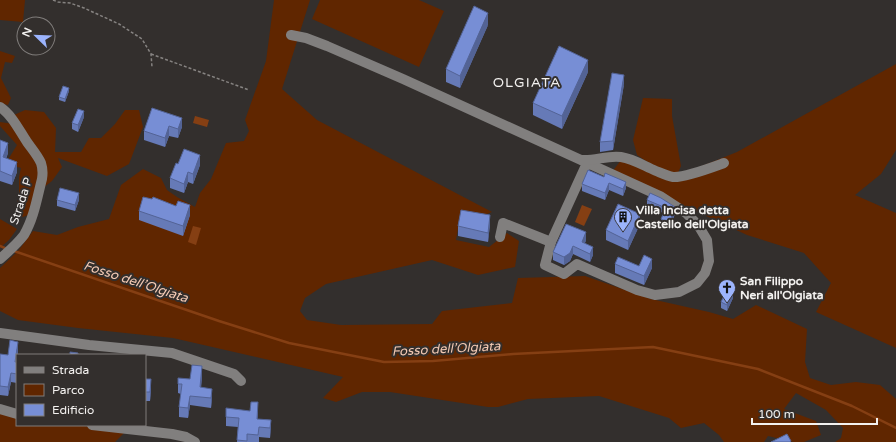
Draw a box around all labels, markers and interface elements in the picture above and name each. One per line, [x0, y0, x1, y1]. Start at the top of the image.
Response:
north arrow [16, 16, 56, 56]
text: N [20, 26, 35, 39]
district label: OLGIATA [493, 74, 561, 91]
street label: Strada P [7, 176, 35, 226]
place label: Villa Incisa detta Castello dell'Olgiata [636, 203, 749, 232]
building icon: Villa Incisa detta Castello dell'Olgiata [613, 207, 633, 232]
water label: Fosso dell’Olgiata [82, 258, 191, 307]
place label: San Filippo Neri all'Olgiata [740, 274, 824, 303]
church icon: San Filippo Neri all'Olgiata [717, 278, 737, 303]
water label: Fosso dell’Olgiata [391, 338, 501, 360]
legend [16, 354, 146, 426]
text: Strada [52, 363, 89, 377]
text: Parco [52, 383, 85, 397]
scale bar [752, 400, 877, 426]
text: Edificio [52, 403, 94, 417]
text: 100 m [758, 407, 795, 421]

